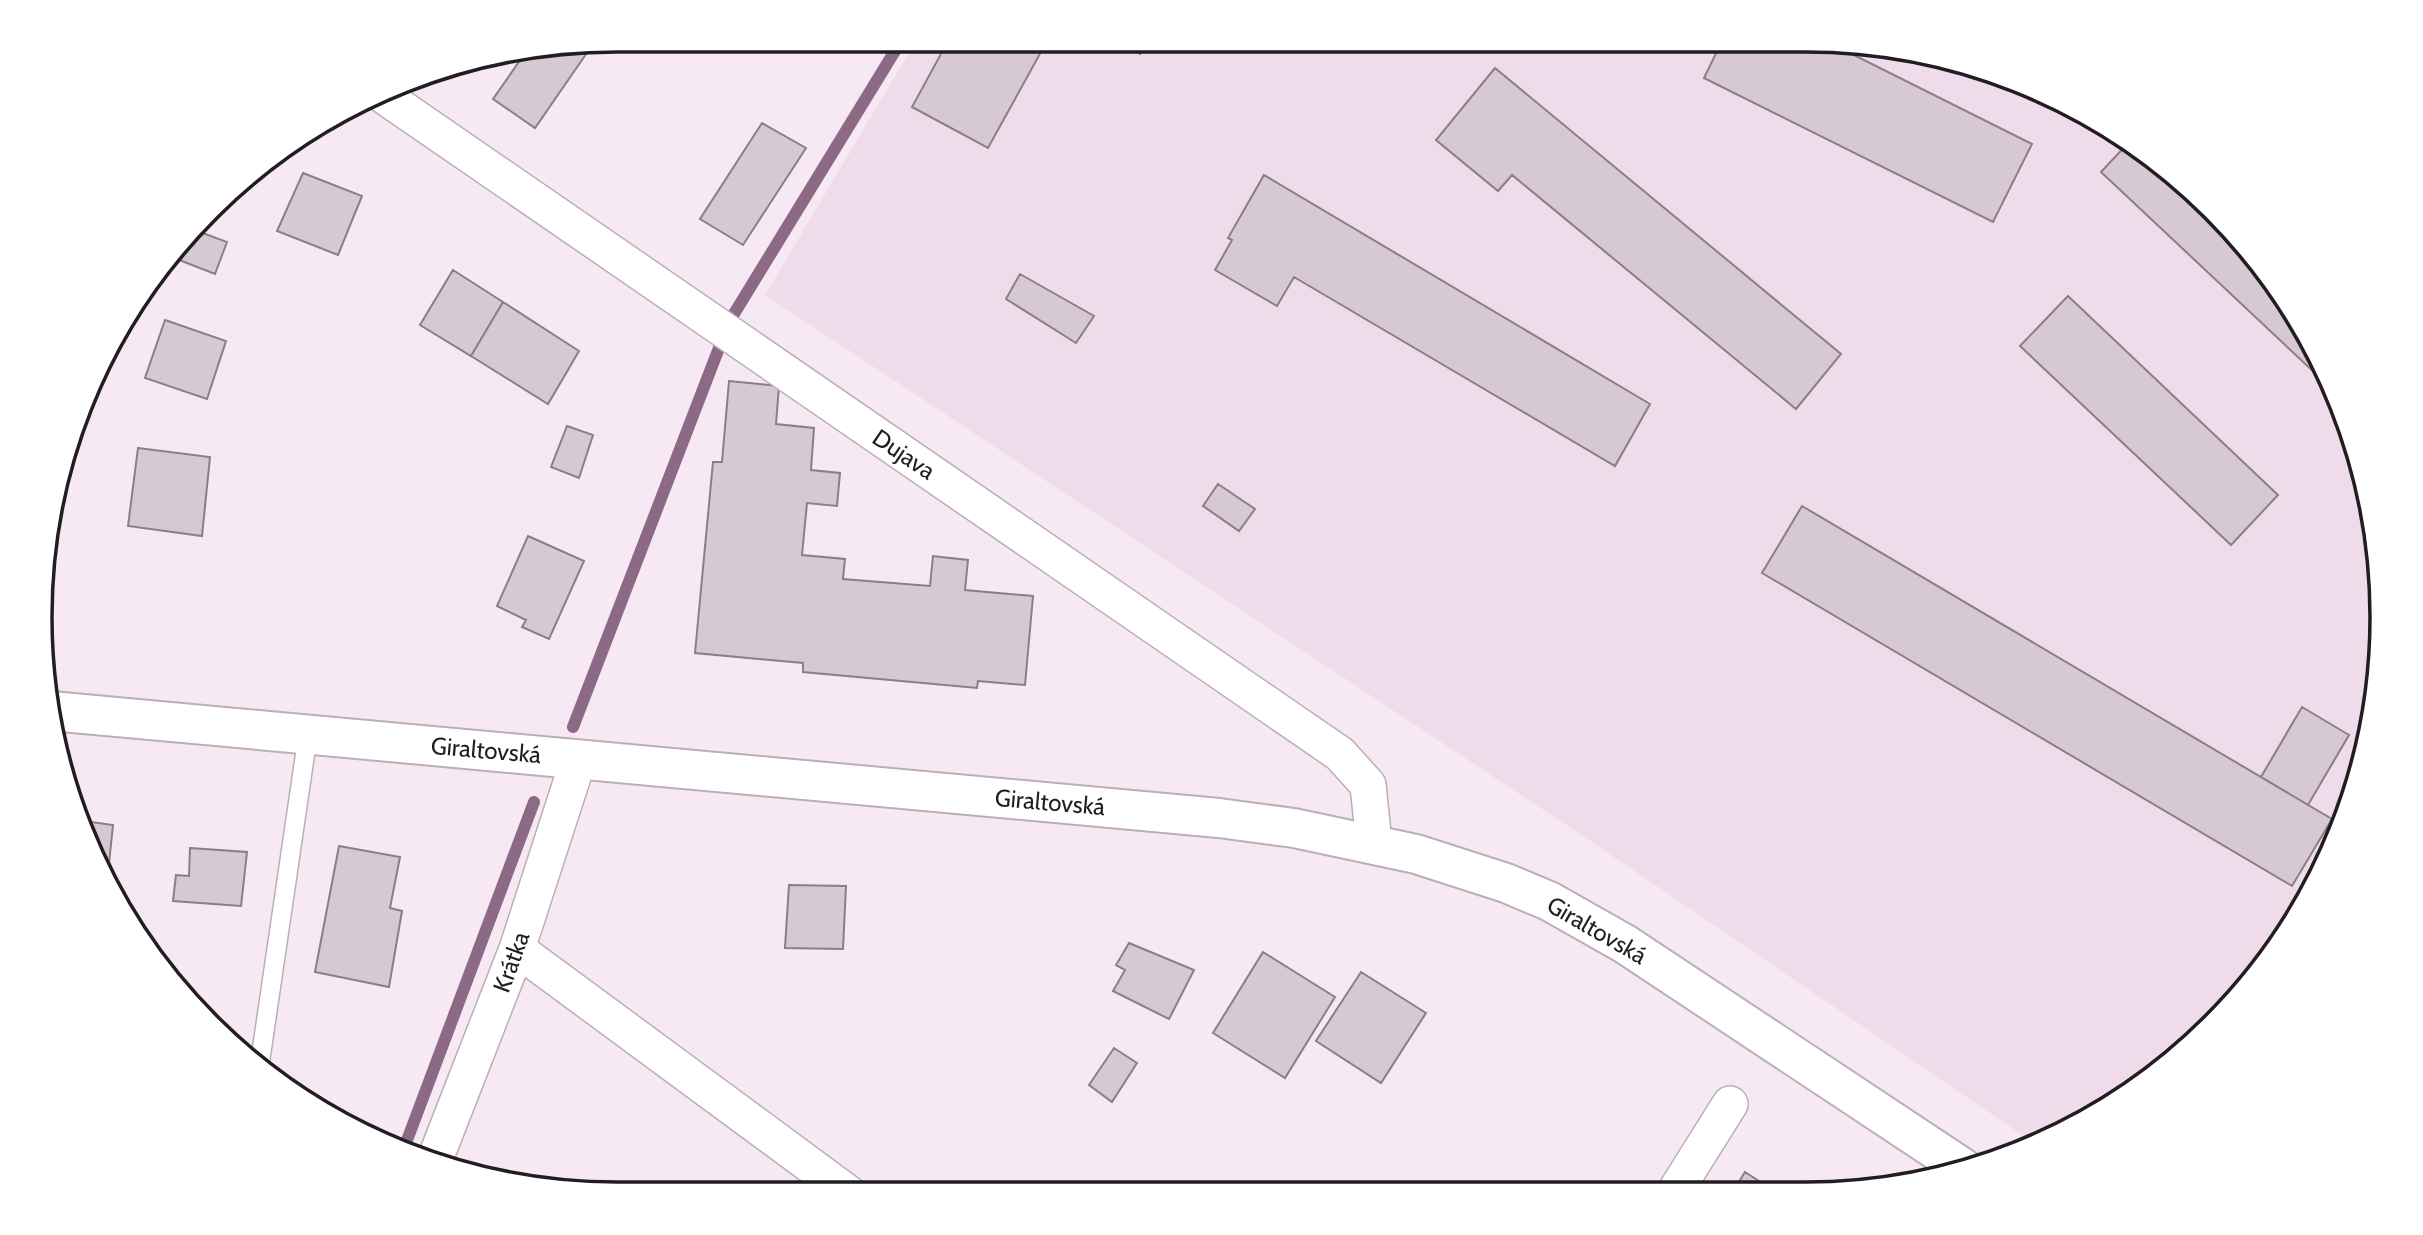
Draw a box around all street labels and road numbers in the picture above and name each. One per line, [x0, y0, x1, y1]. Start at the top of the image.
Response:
street label: Dujava [867, 423, 941, 486]
street label: Giraltovská [430, 731, 543, 769]
street label: Giraltovská [994, 783, 1107, 821]
street label: Giraltovská [1542, 890, 1652, 970]
street label: Krátka [487, 927, 535, 996]

